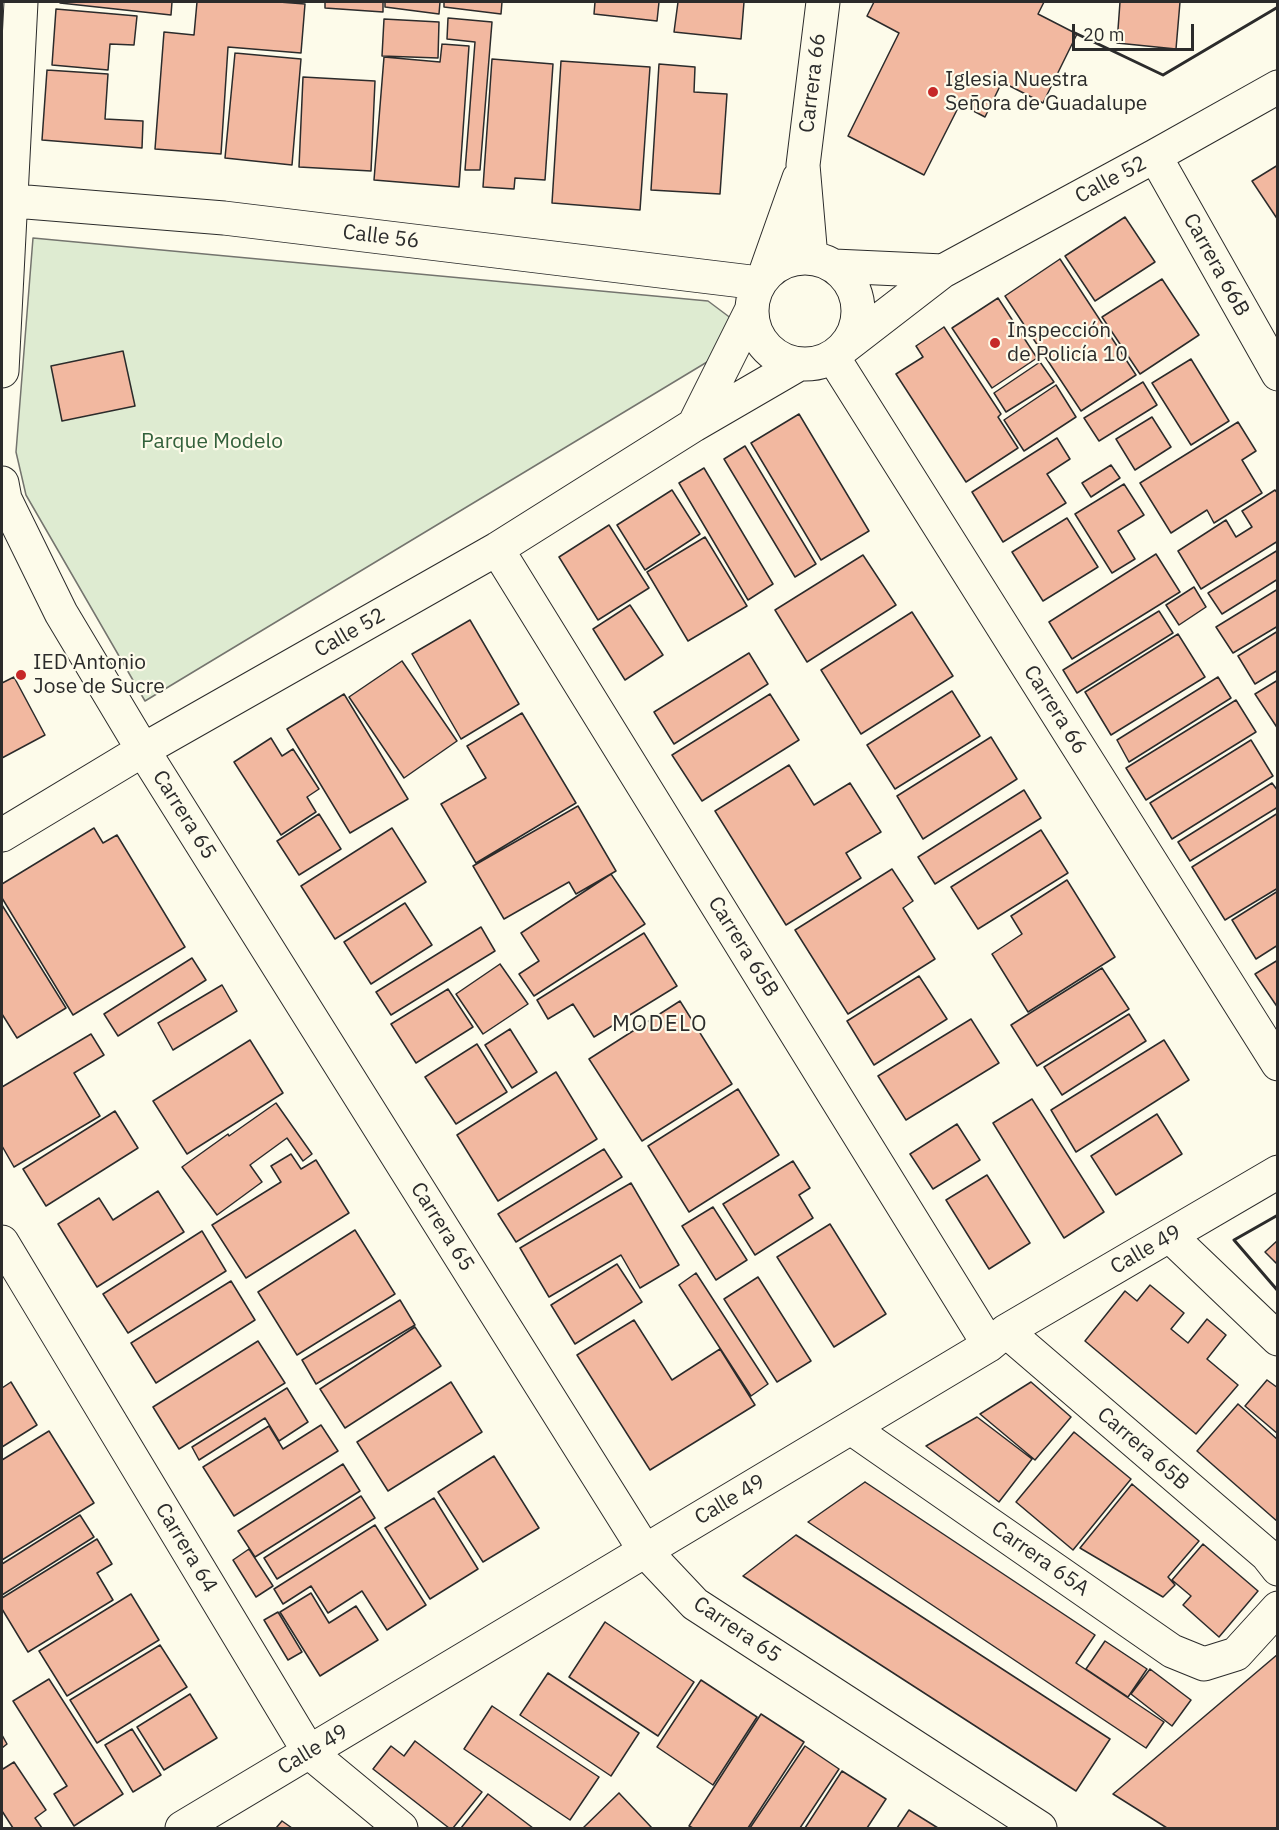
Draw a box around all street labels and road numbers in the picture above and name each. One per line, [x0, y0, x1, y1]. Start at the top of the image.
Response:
street label: Carrera 66 [794, 32, 832, 134]
street label: Calle 52 [1071, 151, 1151, 209]
street label: Carrera 66B [1177, 209, 1255, 321]
street label: Calle 56 [341, 220, 421, 254]
street label: Calle 52 [310, 603, 390, 663]
street label: Carrera 66 [1018, 661, 1092, 759]
street label: Carrera 65 [147, 766, 221, 864]
street label: Carrera 65B [702, 892, 784, 1002]
street label: Carrera 65 [405, 1178, 479, 1276]
street label: Calle 49 [1106, 1220, 1186, 1280]
street label: Carrera 65B [1092, 1402, 1194, 1496]
street label: Calle 49 [690, 1469, 770, 1531]
street label: Carrera 64 [149, 1499, 223, 1597]
street label: Carrera 65A [986, 1516, 1094, 1602]
street label: Carrera 65 [688, 1592, 786, 1668]
street label: Calle 49 [273, 1719, 353, 1781]

